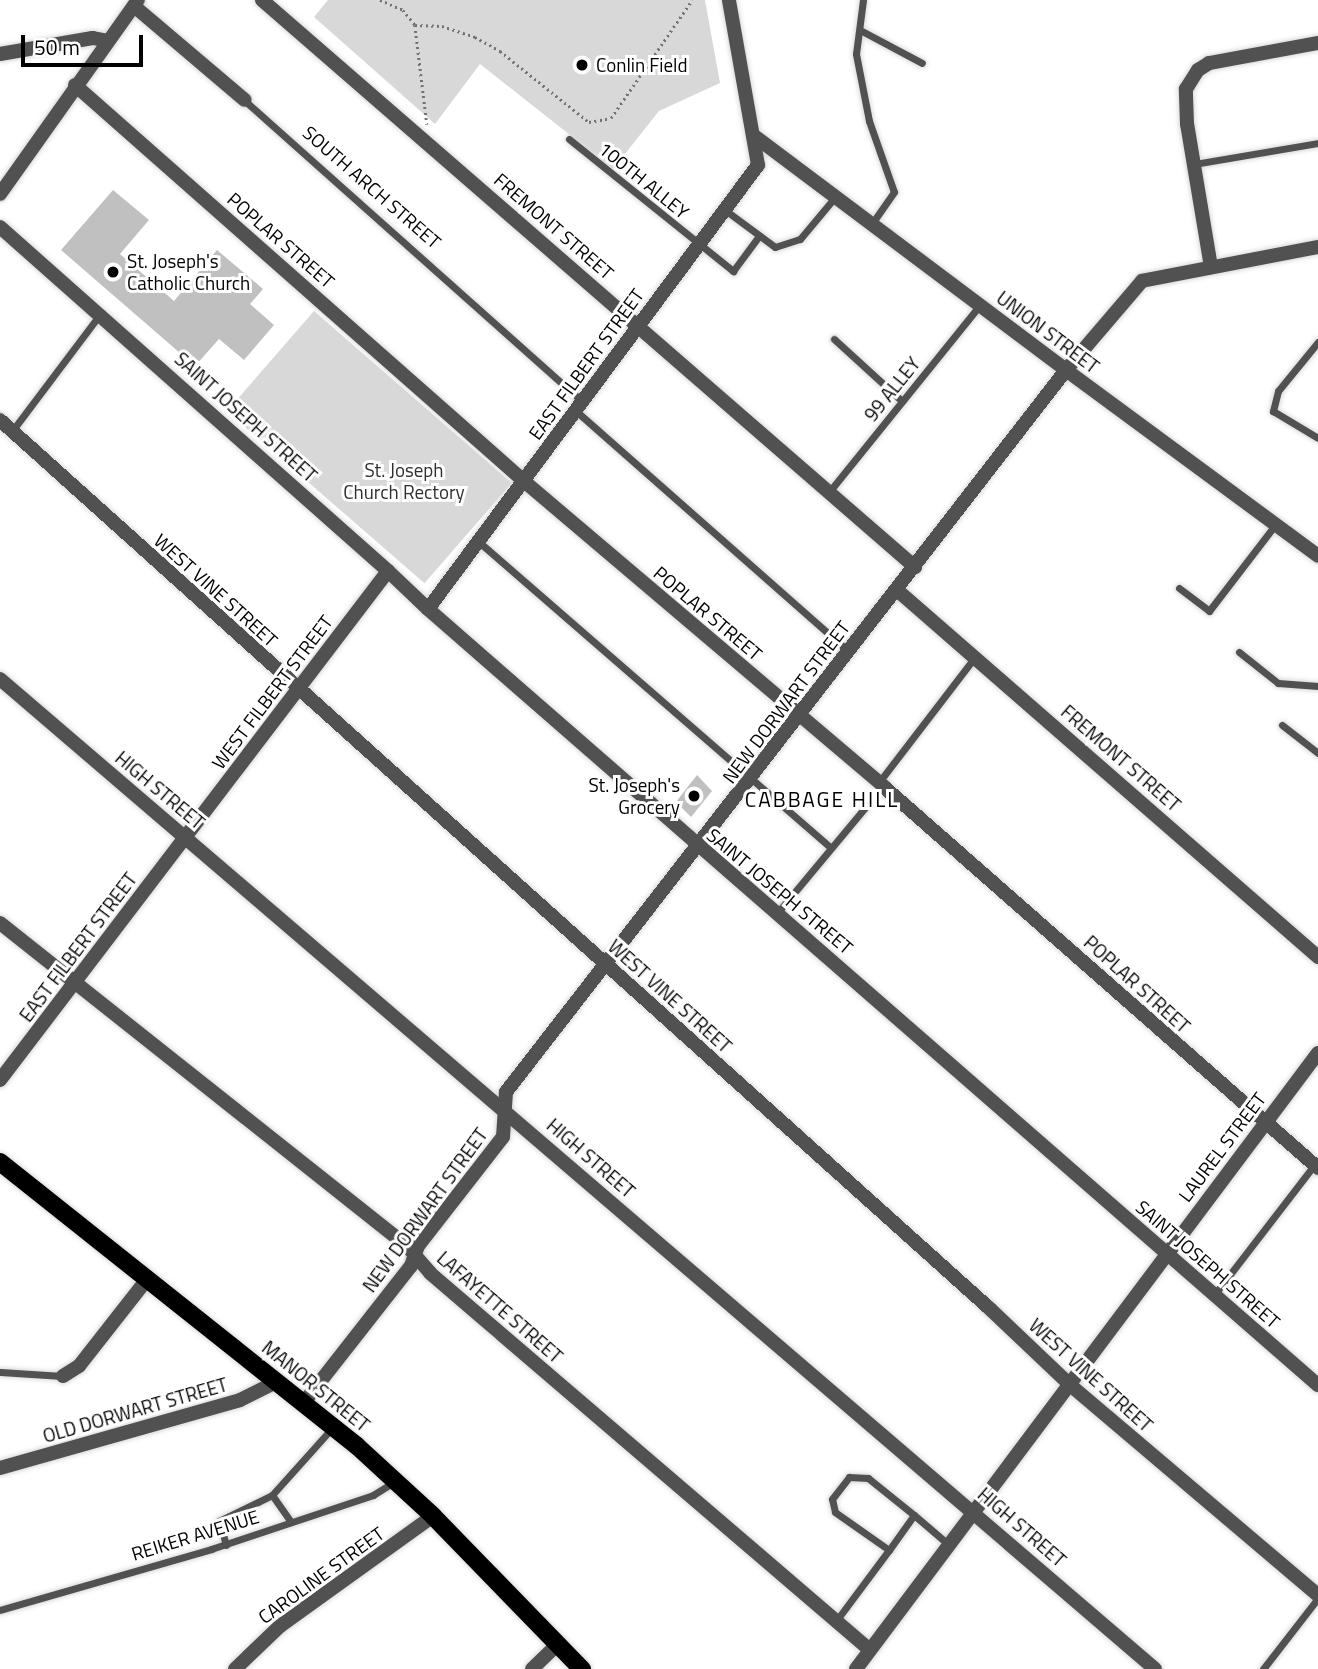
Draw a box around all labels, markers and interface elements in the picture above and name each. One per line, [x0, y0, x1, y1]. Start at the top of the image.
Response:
scale bar [24, 21, 147, 65]
text: 50 m [34, 31, 80, 63]
place label: Conlin Field [596, 54, 688, 76]
marker: Conlin Field [574, 57, 590, 73]
street label: SOUTH ARCH STREET [298, 121, 446, 253]
street label: 100TH ALLEY [594, 137, 694, 223]
street label: FREMONT STREET [490, 168, 618, 284]
street label: POPLAR STREET [223, 187, 339, 293]
place label: St. Joseph's Catholic Church [127, 250, 250, 294]
marker: St. Joseph's Catholic Church [105, 264, 121, 280]
street label: EAST FILBERT STREET [524, 284, 648, 444]
street label: UNION STREET [992, 286, 1104, 378]
street label: SAINT JOSEPH STREET [170, 347, 322, 487]
street label: 99 ALLEY [859, 352, 925, 426]
park label: St. Joseph Church Rectory [343, 459, 465, 503]
street label: WEST VINE STREET [150, 529, 282, 651]
street label: POPLAR STREET [649, 561, 767, 665]
street label: WEST FILBERT STREET [207, 611, 337, 773]
street label: NEW DORWART STREET [718, 616, 854, 788]
street label: FREMONT STREET [1057, 700, 1185, 816]
street label: HIGH STREET [111, 746, 209, 834]
place label: St. Joseph's Grocery [588, 774, 680, 818]
district label: CABBAGE HILL [746, 786, 898, 812]
marker: St. Joseph's Grocery [686, 788, 702, 804]
street label: SAINT JOSEPH STREET [702, 823, 858, 959]
street label: EAST FILBERT STREET [14, 868, 142, 1026]
street label: POPLAR STREET [1079, 931, 1195, 1037]
street label: WEST VINE STREET [604, 935, 736, 1057]
street label: LAUREL STREET [1173, 1088, 1271, 1206]
street label: HIGH STREET [542, 1114, 640, 1202]
street label: NEW DORWART STREET [358, 1123, 492, 1297]
street label: SAINT JOSEPH STREET [1131, 1195, 1285, 1333]
street label: LAFAYETTE STREET [433, 1246, 567, 1368]
street label: WEST VINE STREET [1025, 1314, 1157, 1436]
street label: MANOR STREET [258, 1336, 374, 1436]
street label: OLD DORWART STREET [40, 1373, 230, 1447]
street label: HIGH STREET [973, 1483, 1071, 1571]
street label: REIKER AVENUE [129, 1505, 261, 1565]
street label: CAROLINE STREET [254, 1522, 388, 1628]

